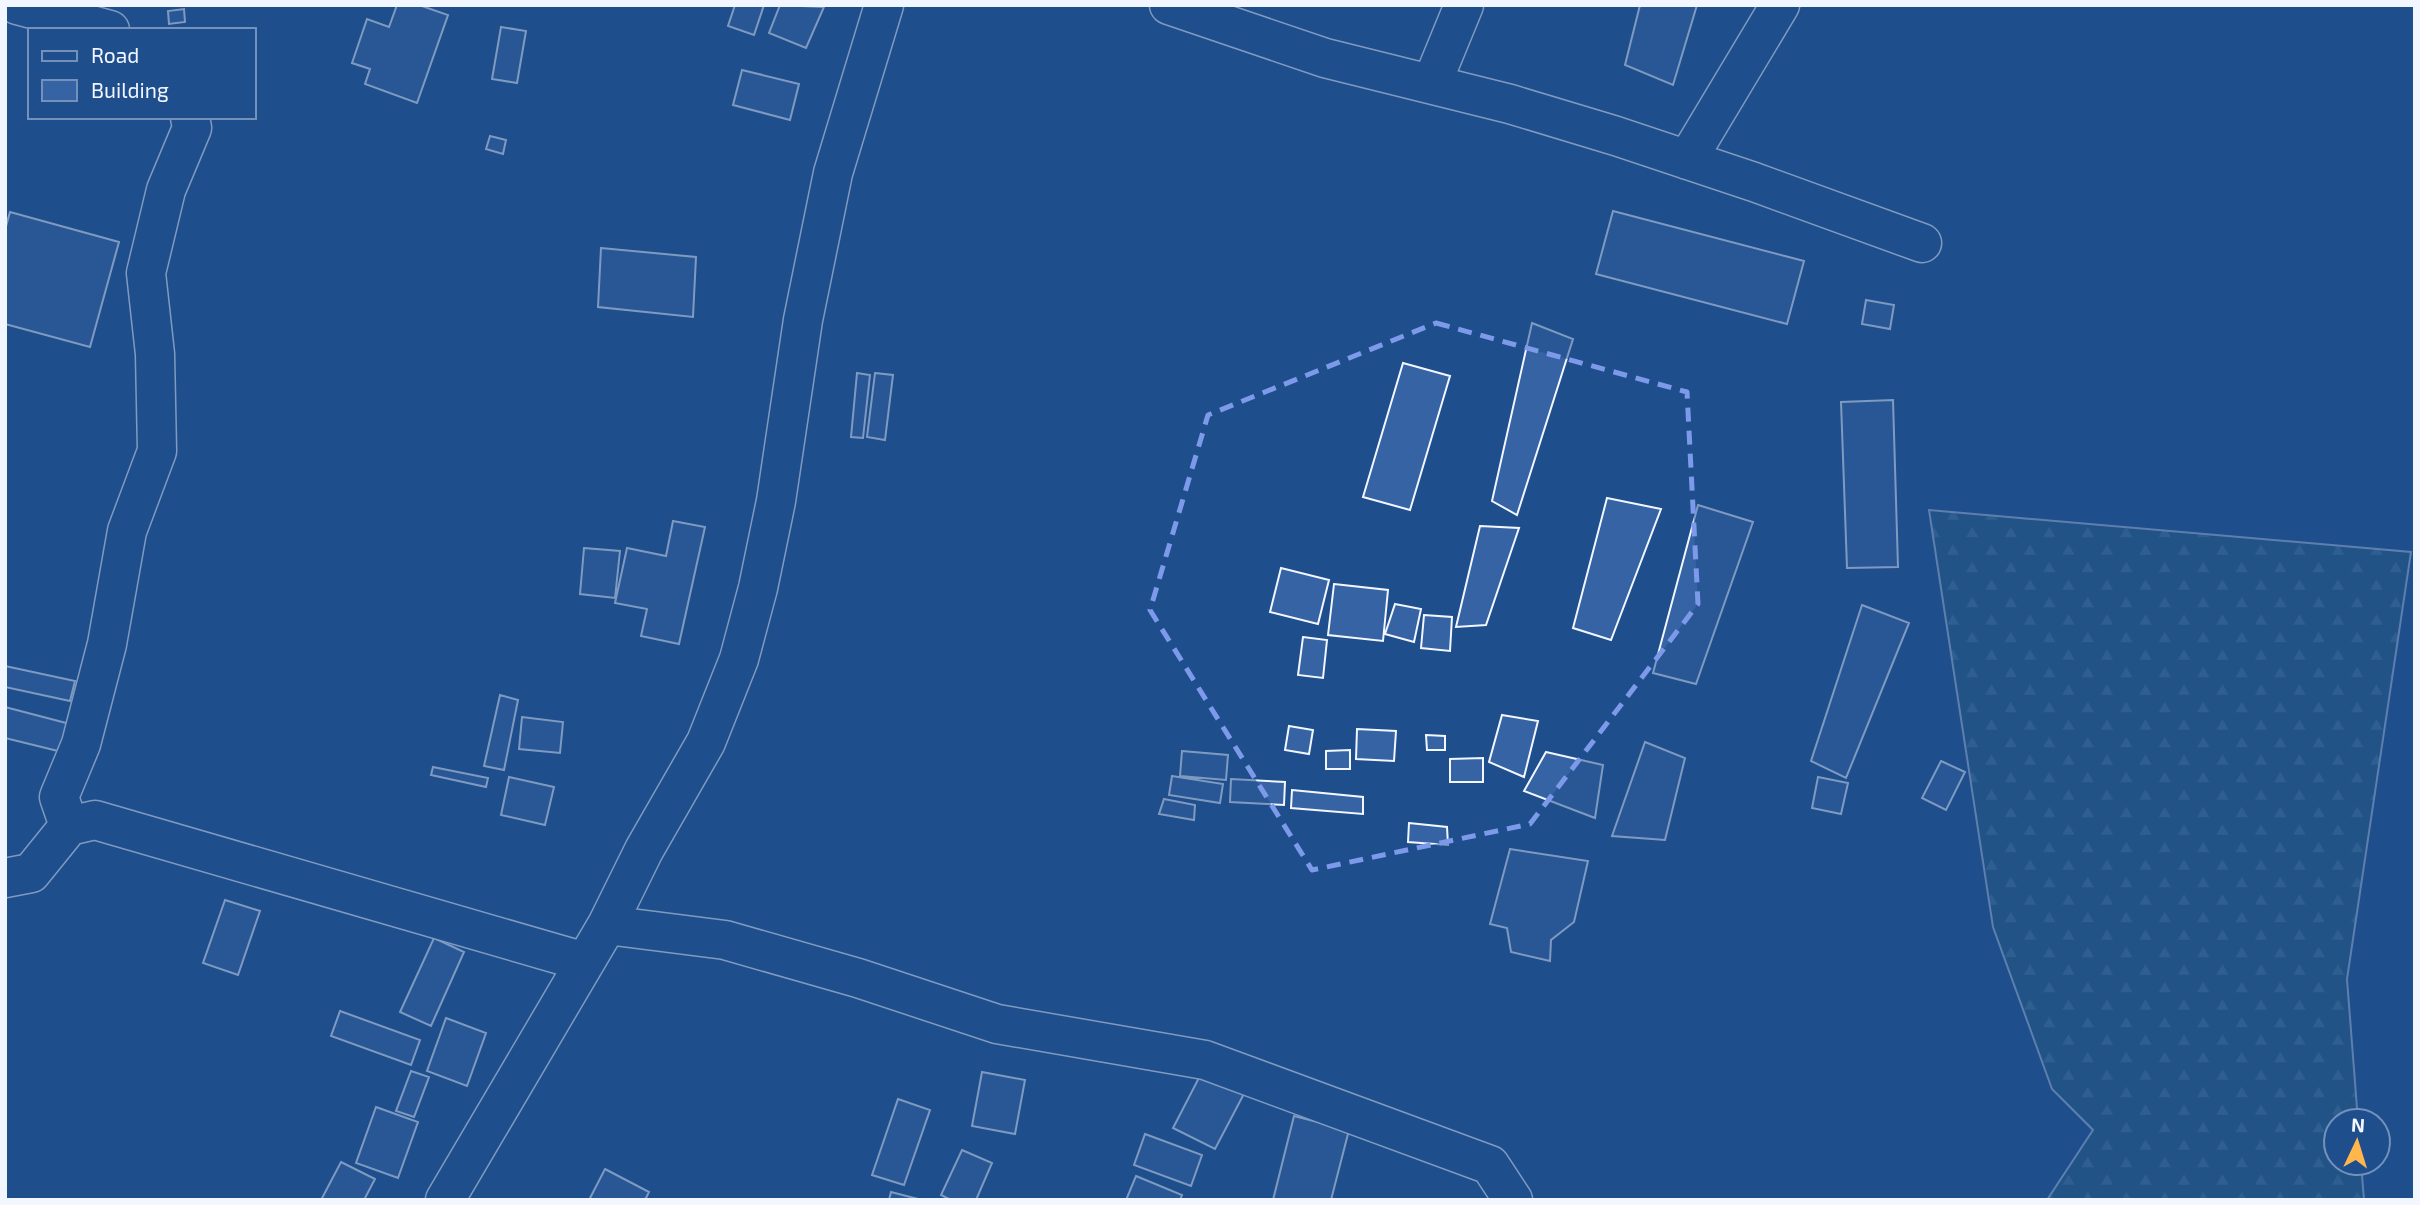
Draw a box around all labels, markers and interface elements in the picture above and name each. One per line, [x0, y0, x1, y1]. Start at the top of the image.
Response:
legend [28, 28, 256, 119]
text: Road [91, 42, 139, 67]
text: Building [91, 77, 169, 102]
north arrow [2322, 1107, 2392, 1177]
text: N [2351, 1113, 2366, 1136]

